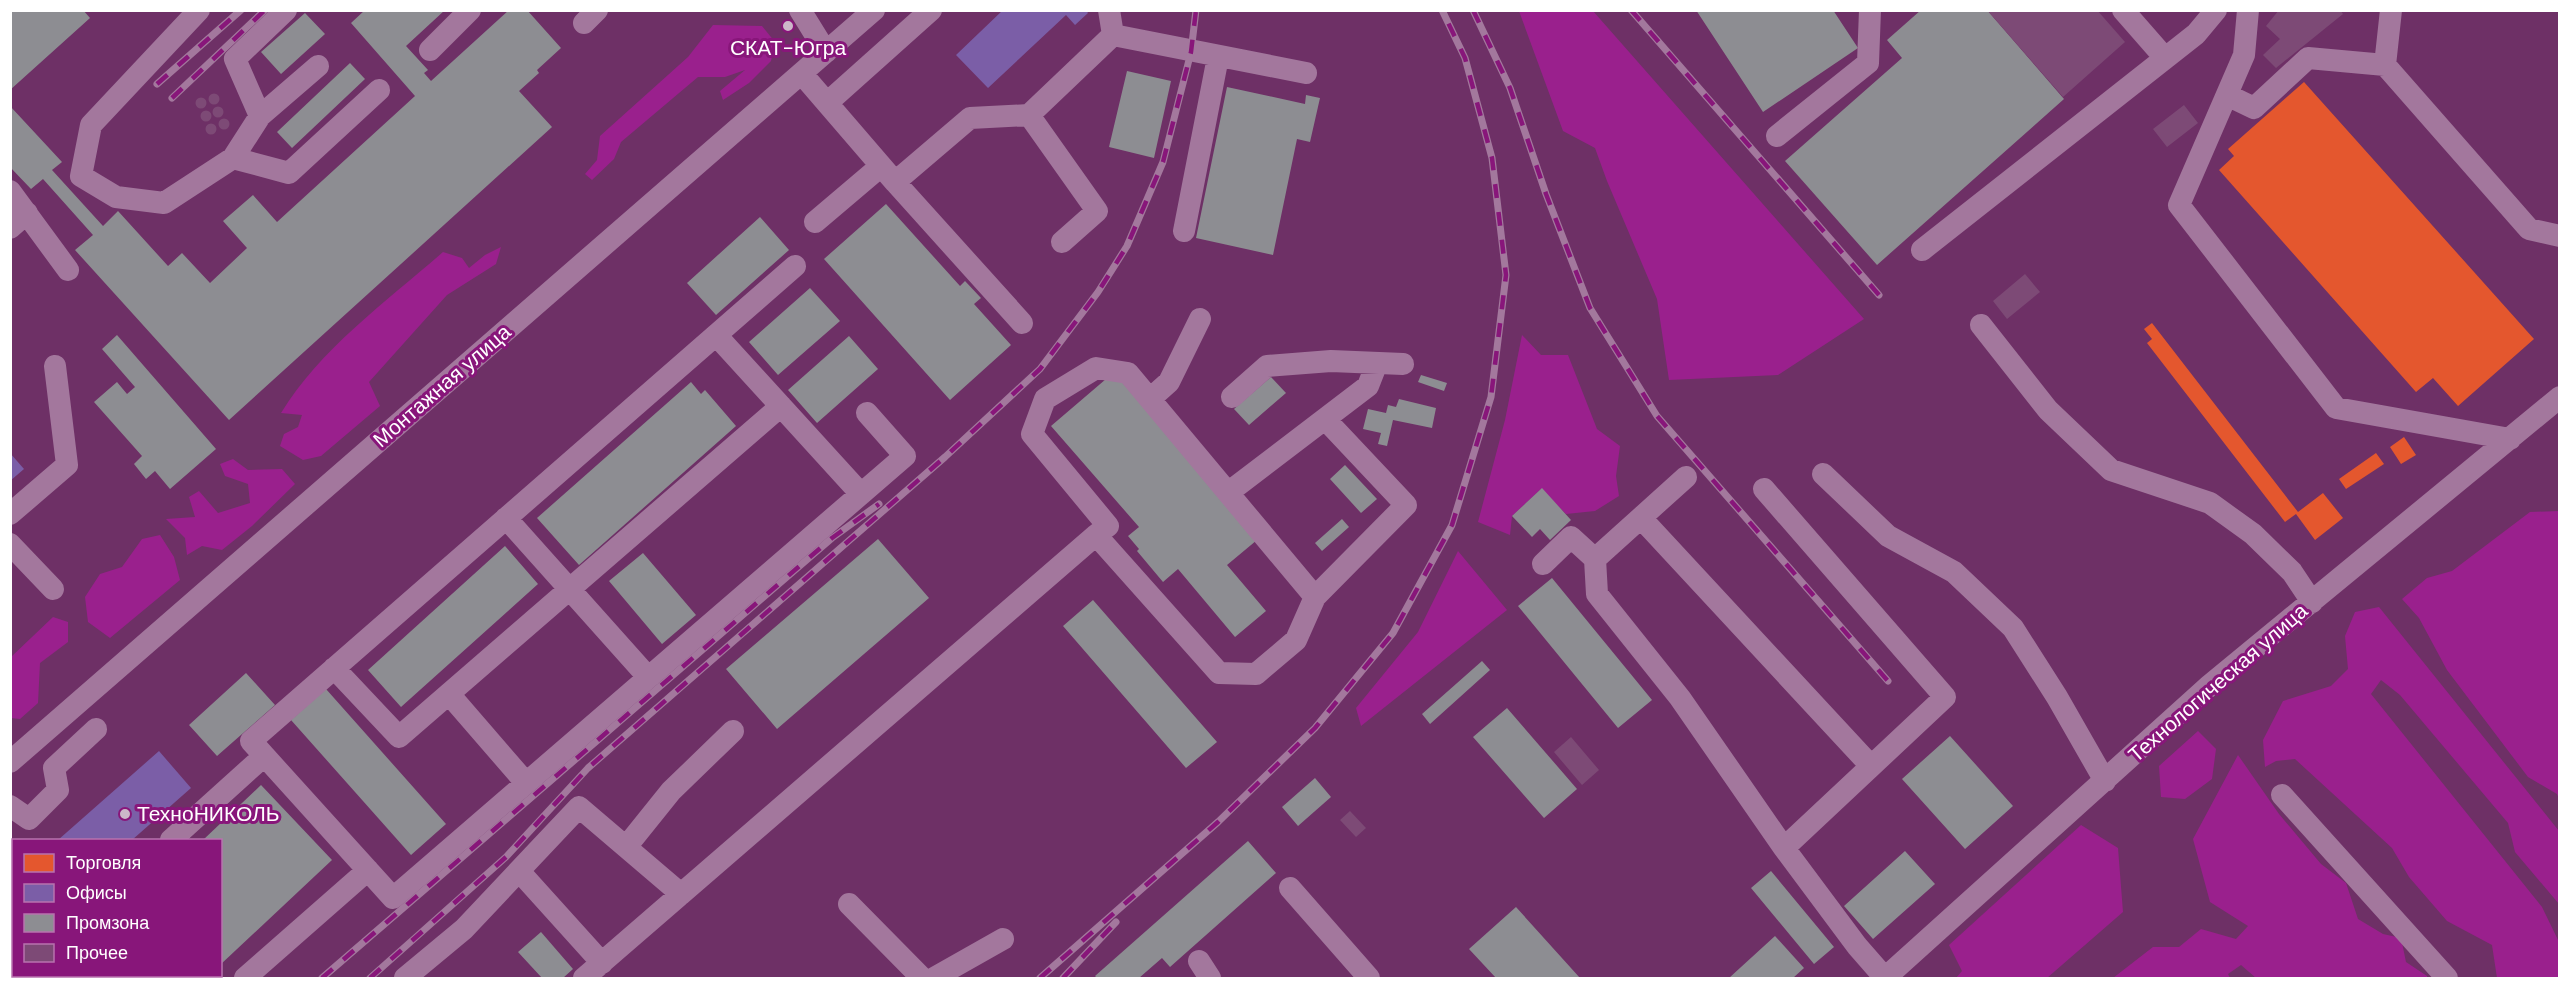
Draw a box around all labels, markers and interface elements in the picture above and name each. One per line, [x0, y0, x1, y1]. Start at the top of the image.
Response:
marker: СКАТ-Югра [781, 19, 795, 33]
place label: СКАТ-Югра [730, 34, 846, 62]
street label: Монтажная улица [367, 318, 517, 454]
street label: Технологическая улица [2122, 597, 2314, 769]
place label: ТехноНИКОЛЬ [137, 800, 280, 828]
marker: ТехноНИКОЛЬ [118, 807, 132, 821]
legend [12, 839, 222, 977]
text: Торговля [66, 851, 141, 875]
text: Офисы [66, 881, 127, 905]
text: Промзона [66, 911, 150, 935]
text: Прочее [66, 941, 128, 965]

